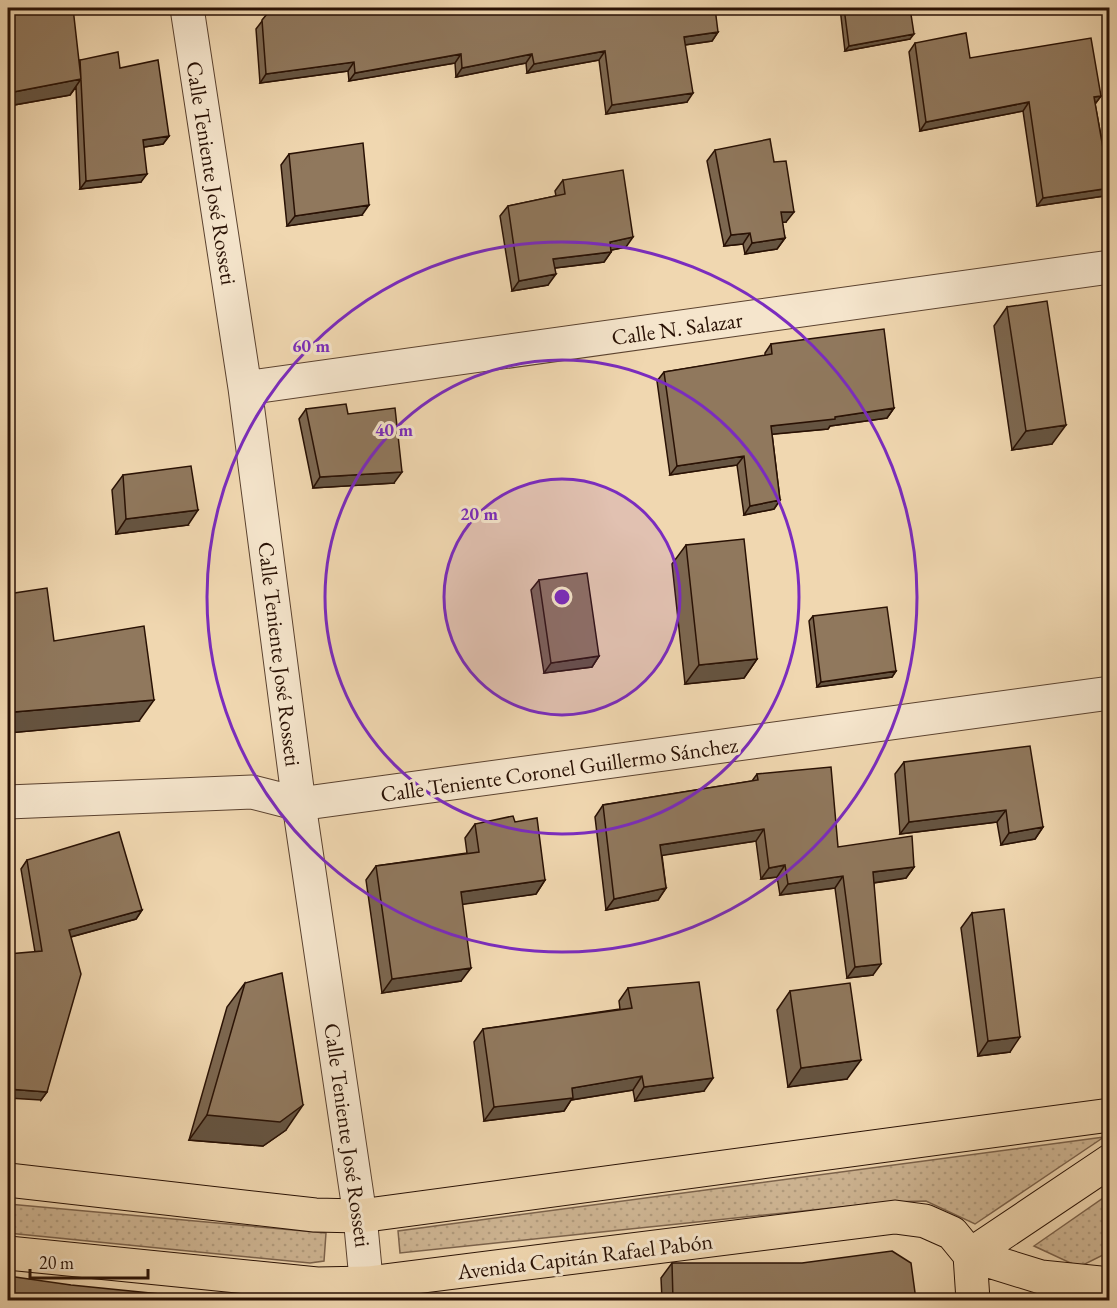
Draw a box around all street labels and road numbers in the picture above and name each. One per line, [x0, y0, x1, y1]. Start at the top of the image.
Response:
street label: Calle Teniente José Rosseti [179, 59, 244, 287]
street label: Calle N. Salazar [610, 305, 745, 352]
street label: Calle Teniente José Rosseti [251, 540, 308, 768]
street label: Calle Teniente Coronel Guillermo Sánchez [379, 730, 740, 809]
street label: Calle Teniente José Rosseti [317, 1021, 378, 1249]
street label: Avenida Capitán Rafael Pabón [455, 1226, 715, 1287]

